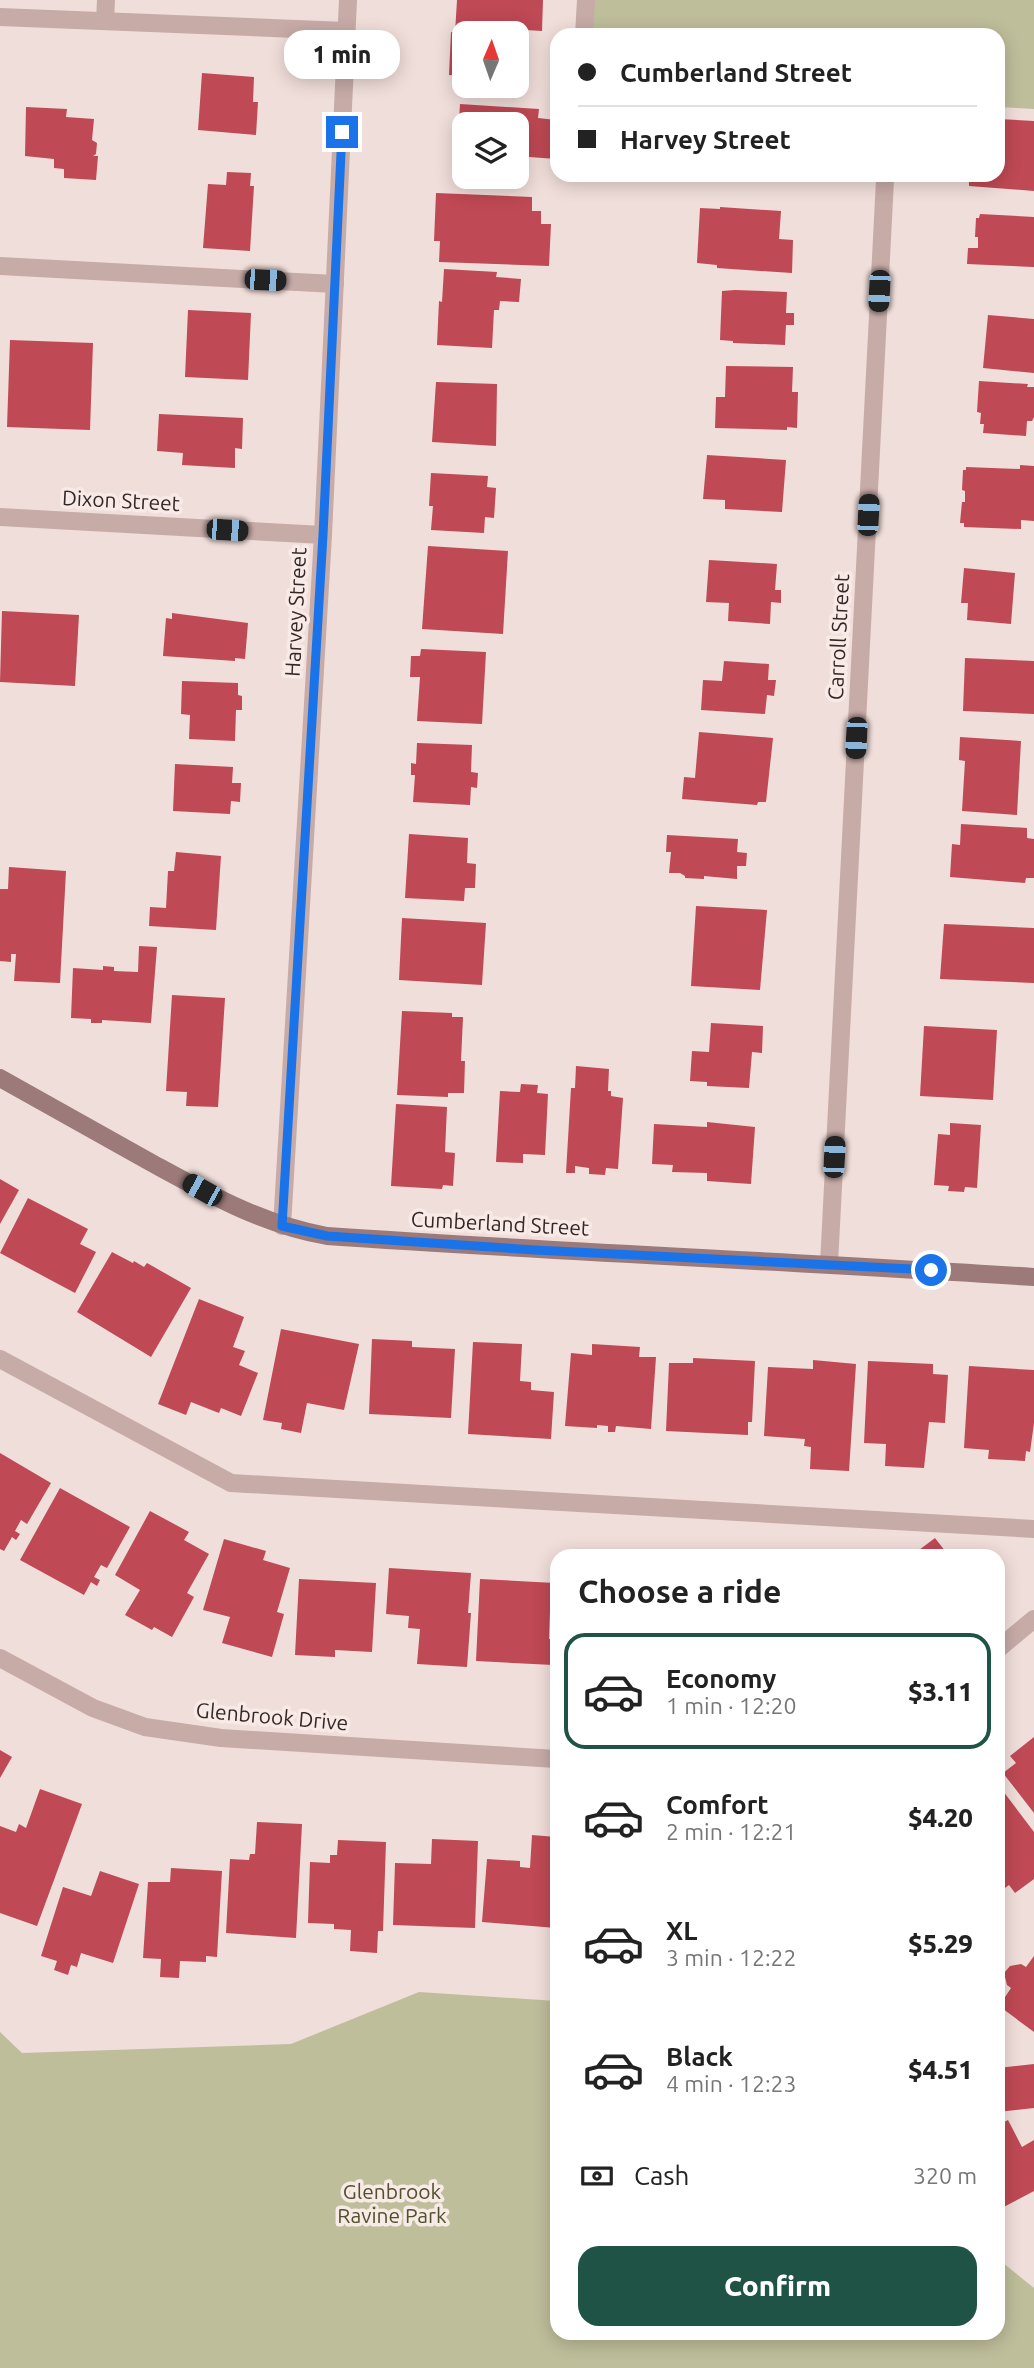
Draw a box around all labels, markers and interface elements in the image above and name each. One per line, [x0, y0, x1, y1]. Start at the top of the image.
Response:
north arrow [452, 21, 528, 98]
map controls [452, 21, 529, 189]
callout: 1 min [284, 31, 400, 80]
text: 1 min [313, 42, 371, 67]
text: Cumberland Street [620, 58, 852, 87]
button: layers [452, 112, 529, 189]
route end [326, 116, 358, 148]
text: Harvey Street [620, 125, 791, 154]
car [244, 268, 287, 292]
car [868, 269, 891, 313]
street label: Dixon Street [62, 485, 181, 515]
car [857, 493, 880, 537]
car [206, 518, 249, 542]
street label: Harvey Street [280, 547, 310, 677]
street label: Carroll Street [823, 573, 853, 701]
car [845, 716, 868, 760]
car [823, 1135, 846, 1179]
car [179, 1171, 226, 1209]
street label: Cumberland Street [410, 1206, 590, 1240]
route start [915, 1254, 947, 1286]
text: Choose a ride [578, 1573, 781, 1609]
icon: car [582, 1660, 645, 1723]
text: Economy [666, 1664, 776, 1693]
text: $3.11 [908, 1677, 973, 1706]
text: 1 min · 12:20 [666, 1693, 797, 1718]
street label: Glenbrook Drive [195, 1697, 349, 1735]
icon: car [582, 1786, 645, 1849]
text: Comfort [666, 1790, 769, 1819]
text: $4.20 [908, 1803, 973, 1832]
text: 2 min · 12:21 [666, 1819, 797, 1844]
icon: car [582, 1912, 645, 1975]
text: XL [666, 1916, 697, 1945]
text: $5.29 [908, 1929, 973, 1958]
text: 3 min · 12:22 [666, 1945, 797, 1970]
icon: car [582, 2038, 645, 2101]
text: Black [666, 2042, 733, 2071]
text: $4.51 [908, 2055, 973, 2084]
text: 4 min · 12:23 [666, 2071, 797, 2096]
icon: cash [578, 2157, 616, 2195]
text: Cash [634, 2161, 689, 2190]
text: 320 m [913, 2163, 977, 2188]
park label: Glenbrook Ravine Park [337, 2179, 447, 2227]
button: Confirm [578, 2246, 977, 2326]

